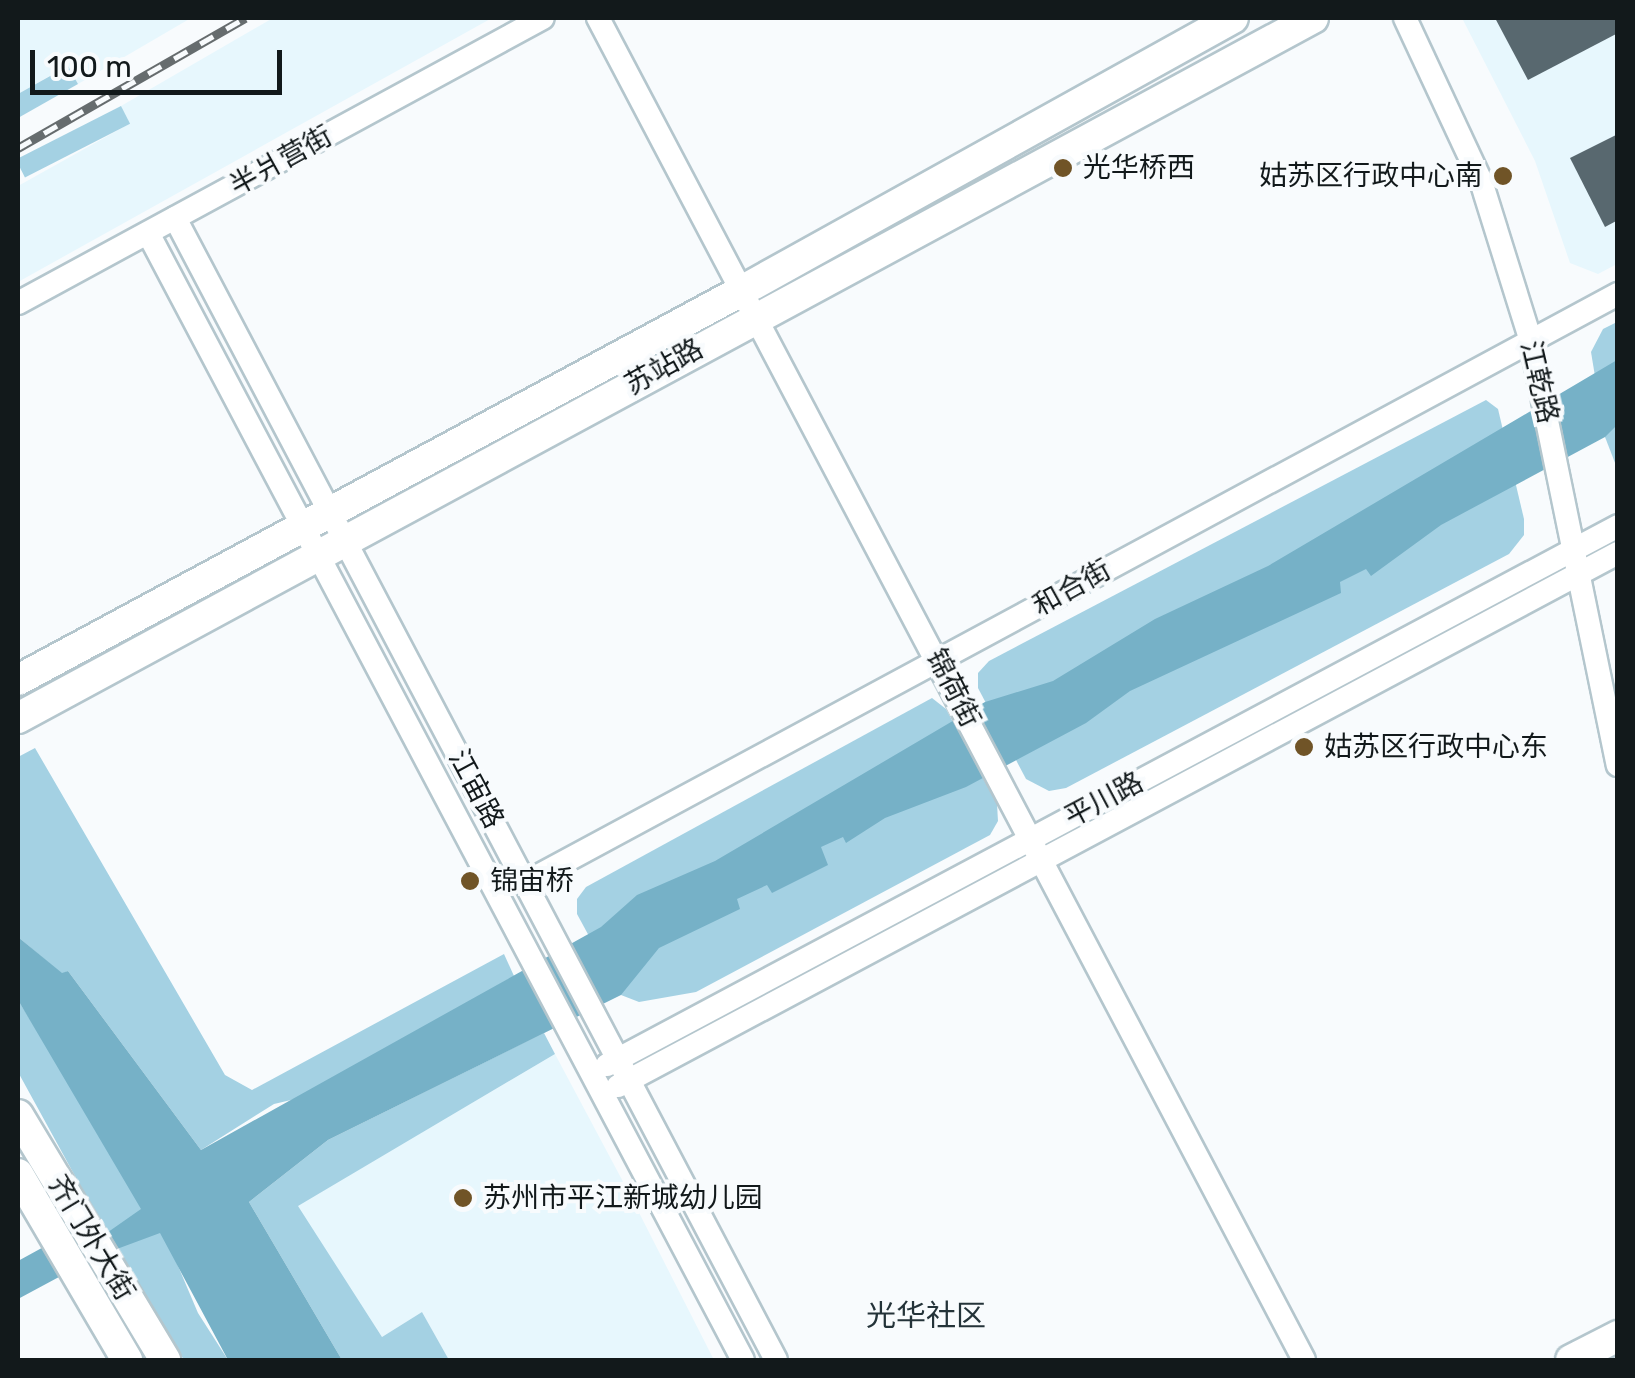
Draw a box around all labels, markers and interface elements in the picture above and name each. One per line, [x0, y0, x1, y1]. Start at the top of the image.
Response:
scale bar [35, 30, 288, 92]
text: 100 m [47, 49, 132, 85]
street label: 半爿营街 [224, 119, 338, 203]
place label: 光华桥西 [1083, 151, 1195, 185]
marker: 光华桥西 [1052, 157, 1074, 179]
place label: 姑苏区行政中心南 [1259, 159, 1483, 193]
marker: 姑苏区行政中心南 [1492, 165, 1514, 187]
street label: 苏站路 [619, 332, 709, 402]
street label: 江乾路 [1513, 337, 1565, 427]
street label: 和合街 [1027, 553, 1117, 623]
street label: 锦荷街 [919, 643, 987, 733]
place label: 姑苏区行政中心东 [1324, 730, 1548, 764]
marker: 姑苏区行政中心东 [1293, 736, 1315, 758]
street label: 江宙路 [441, 744, 511, 834]
street label: 平川路 [1059, 765, 1149, 835]
place label: 锦宙桥 [490, 864, 574, 898]
marker: 锦宙桥 [459, 870, 481, 892]
street label: 齐门外大街 [41, 1169, 141, 1307]
place label: 苏州市平江新城幼儿园 [483, 1181, 763, 1215]
marker: 苏州市平江新城幼儿园 [452, 1187, 474, 1209]
district label: 光华社区 [866, 1298, 986, 1334]

